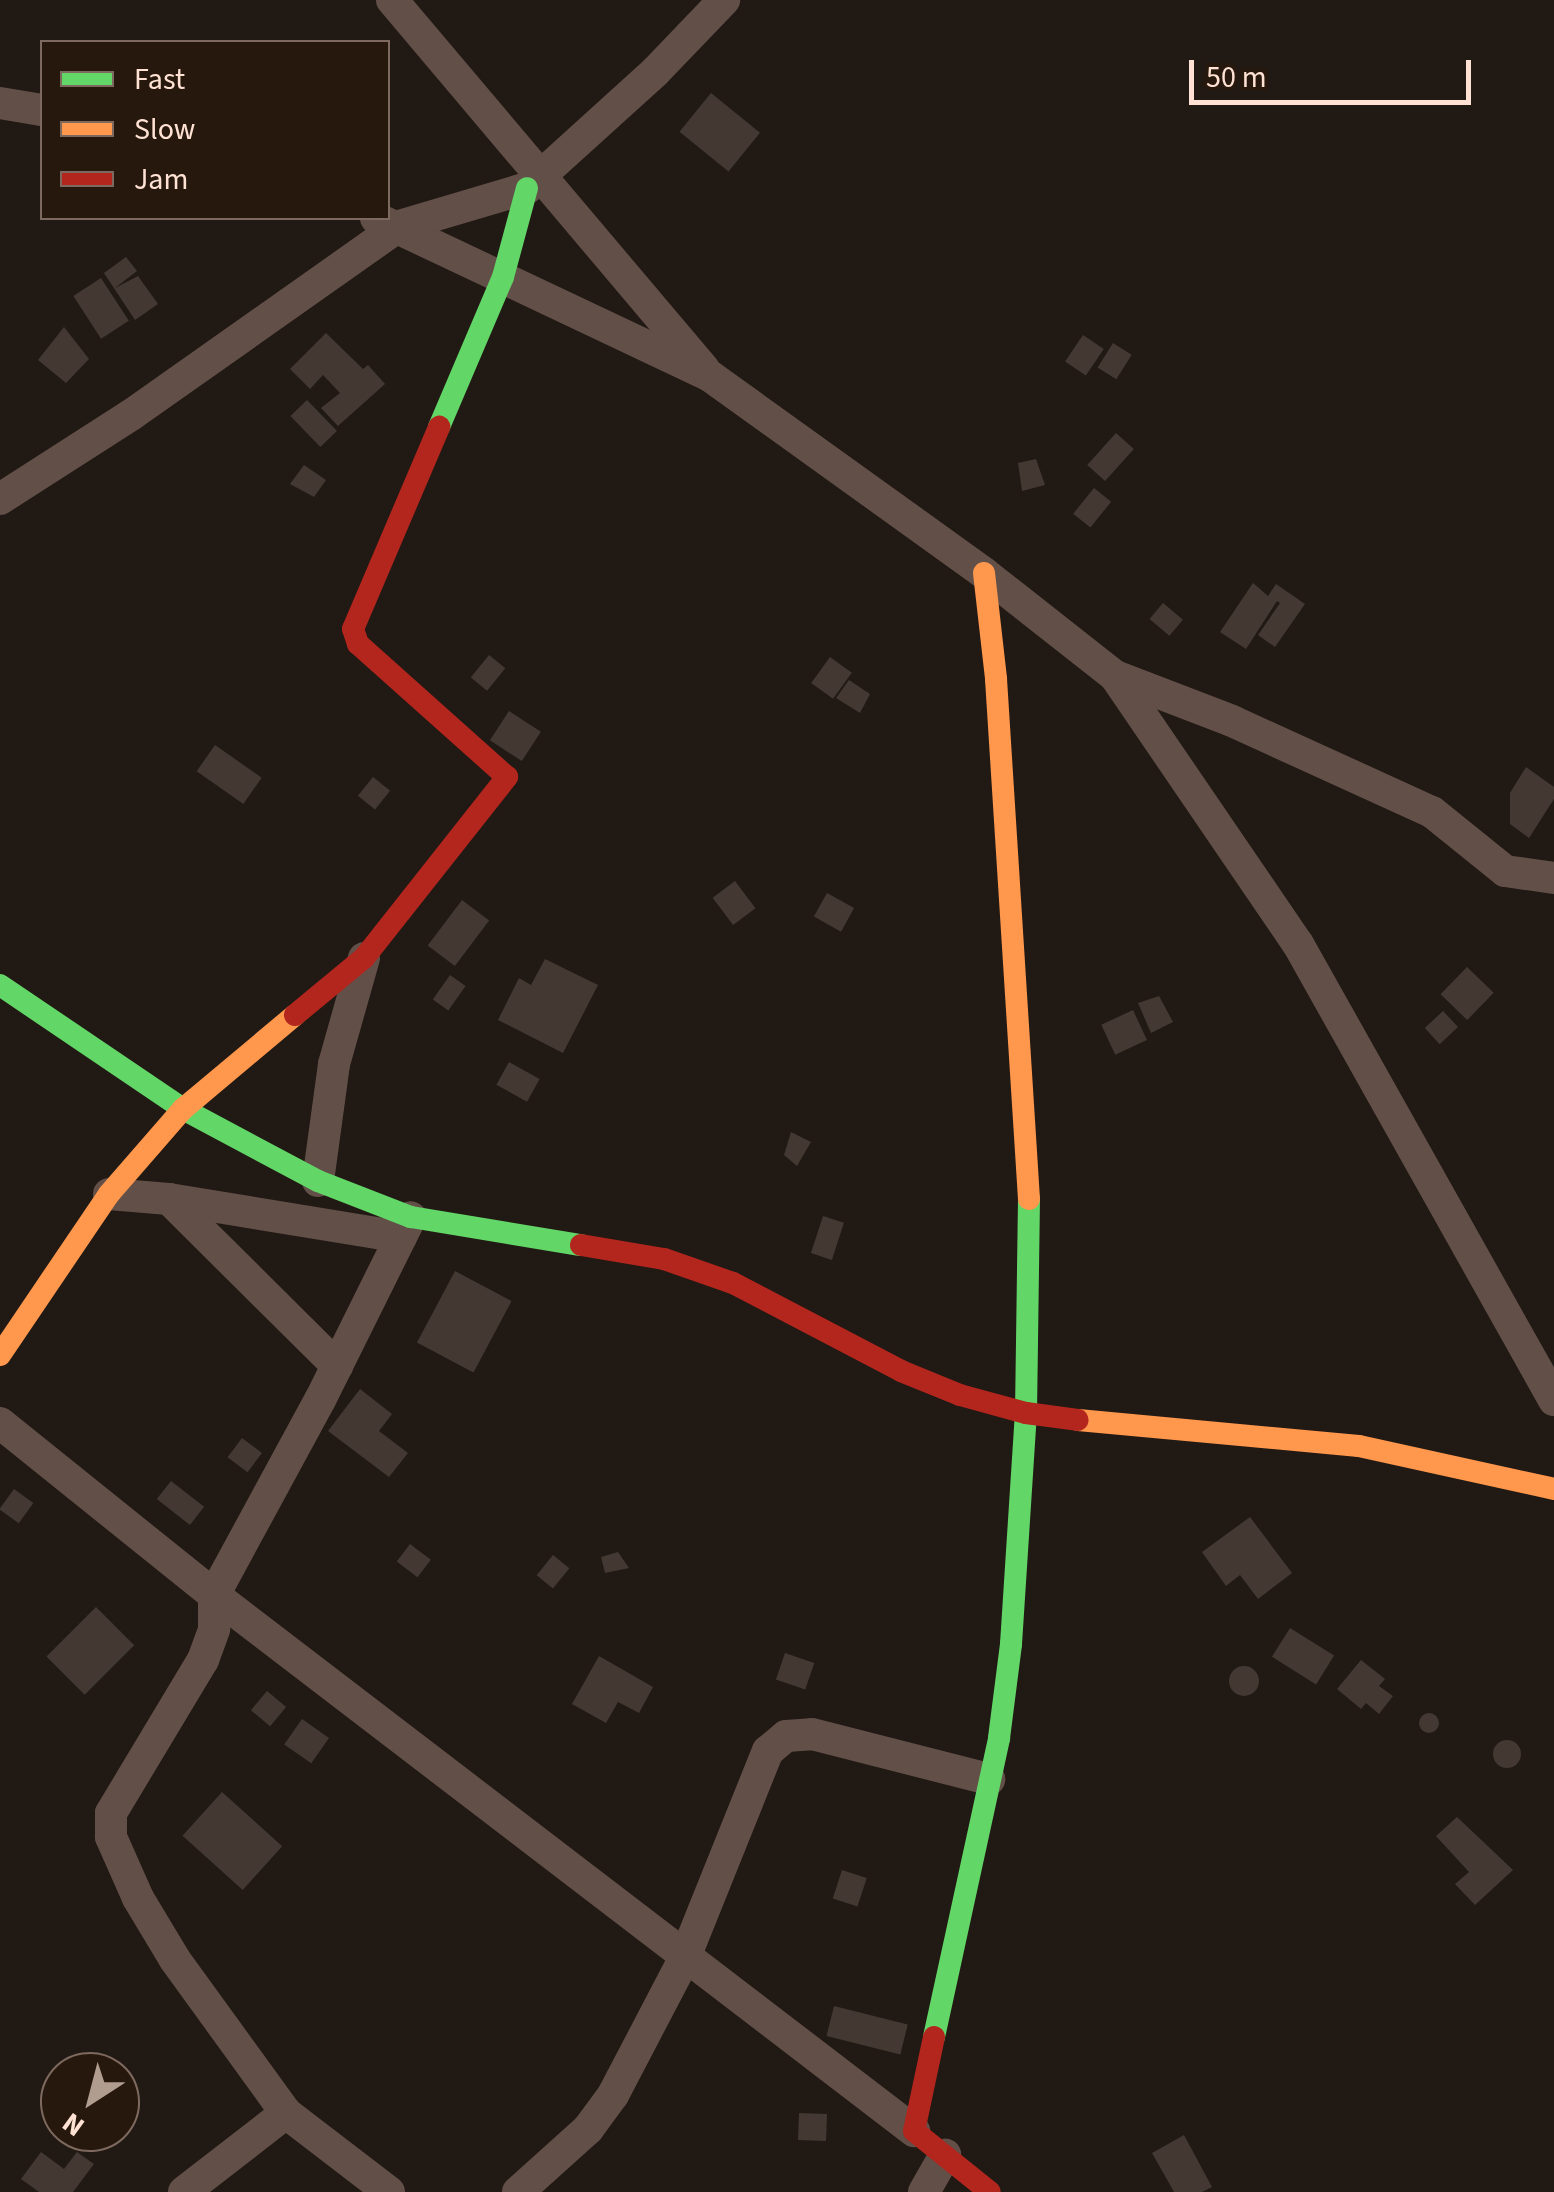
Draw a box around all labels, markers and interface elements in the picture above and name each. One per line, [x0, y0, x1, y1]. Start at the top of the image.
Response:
legend [40, 40, 390, 220]
scale bar [1194, 40, 1476, 102]
text: 50 m [1206, 56, 1267, 99]
text: Fast [134, 58, 185, 101]
text: Slow [134, 108, 195, 151]
text: Jam [134, 158, 188, 201]
north arrow [40, 2052, 140, 2152]
text: N [54, 2103, 93, 2146]

